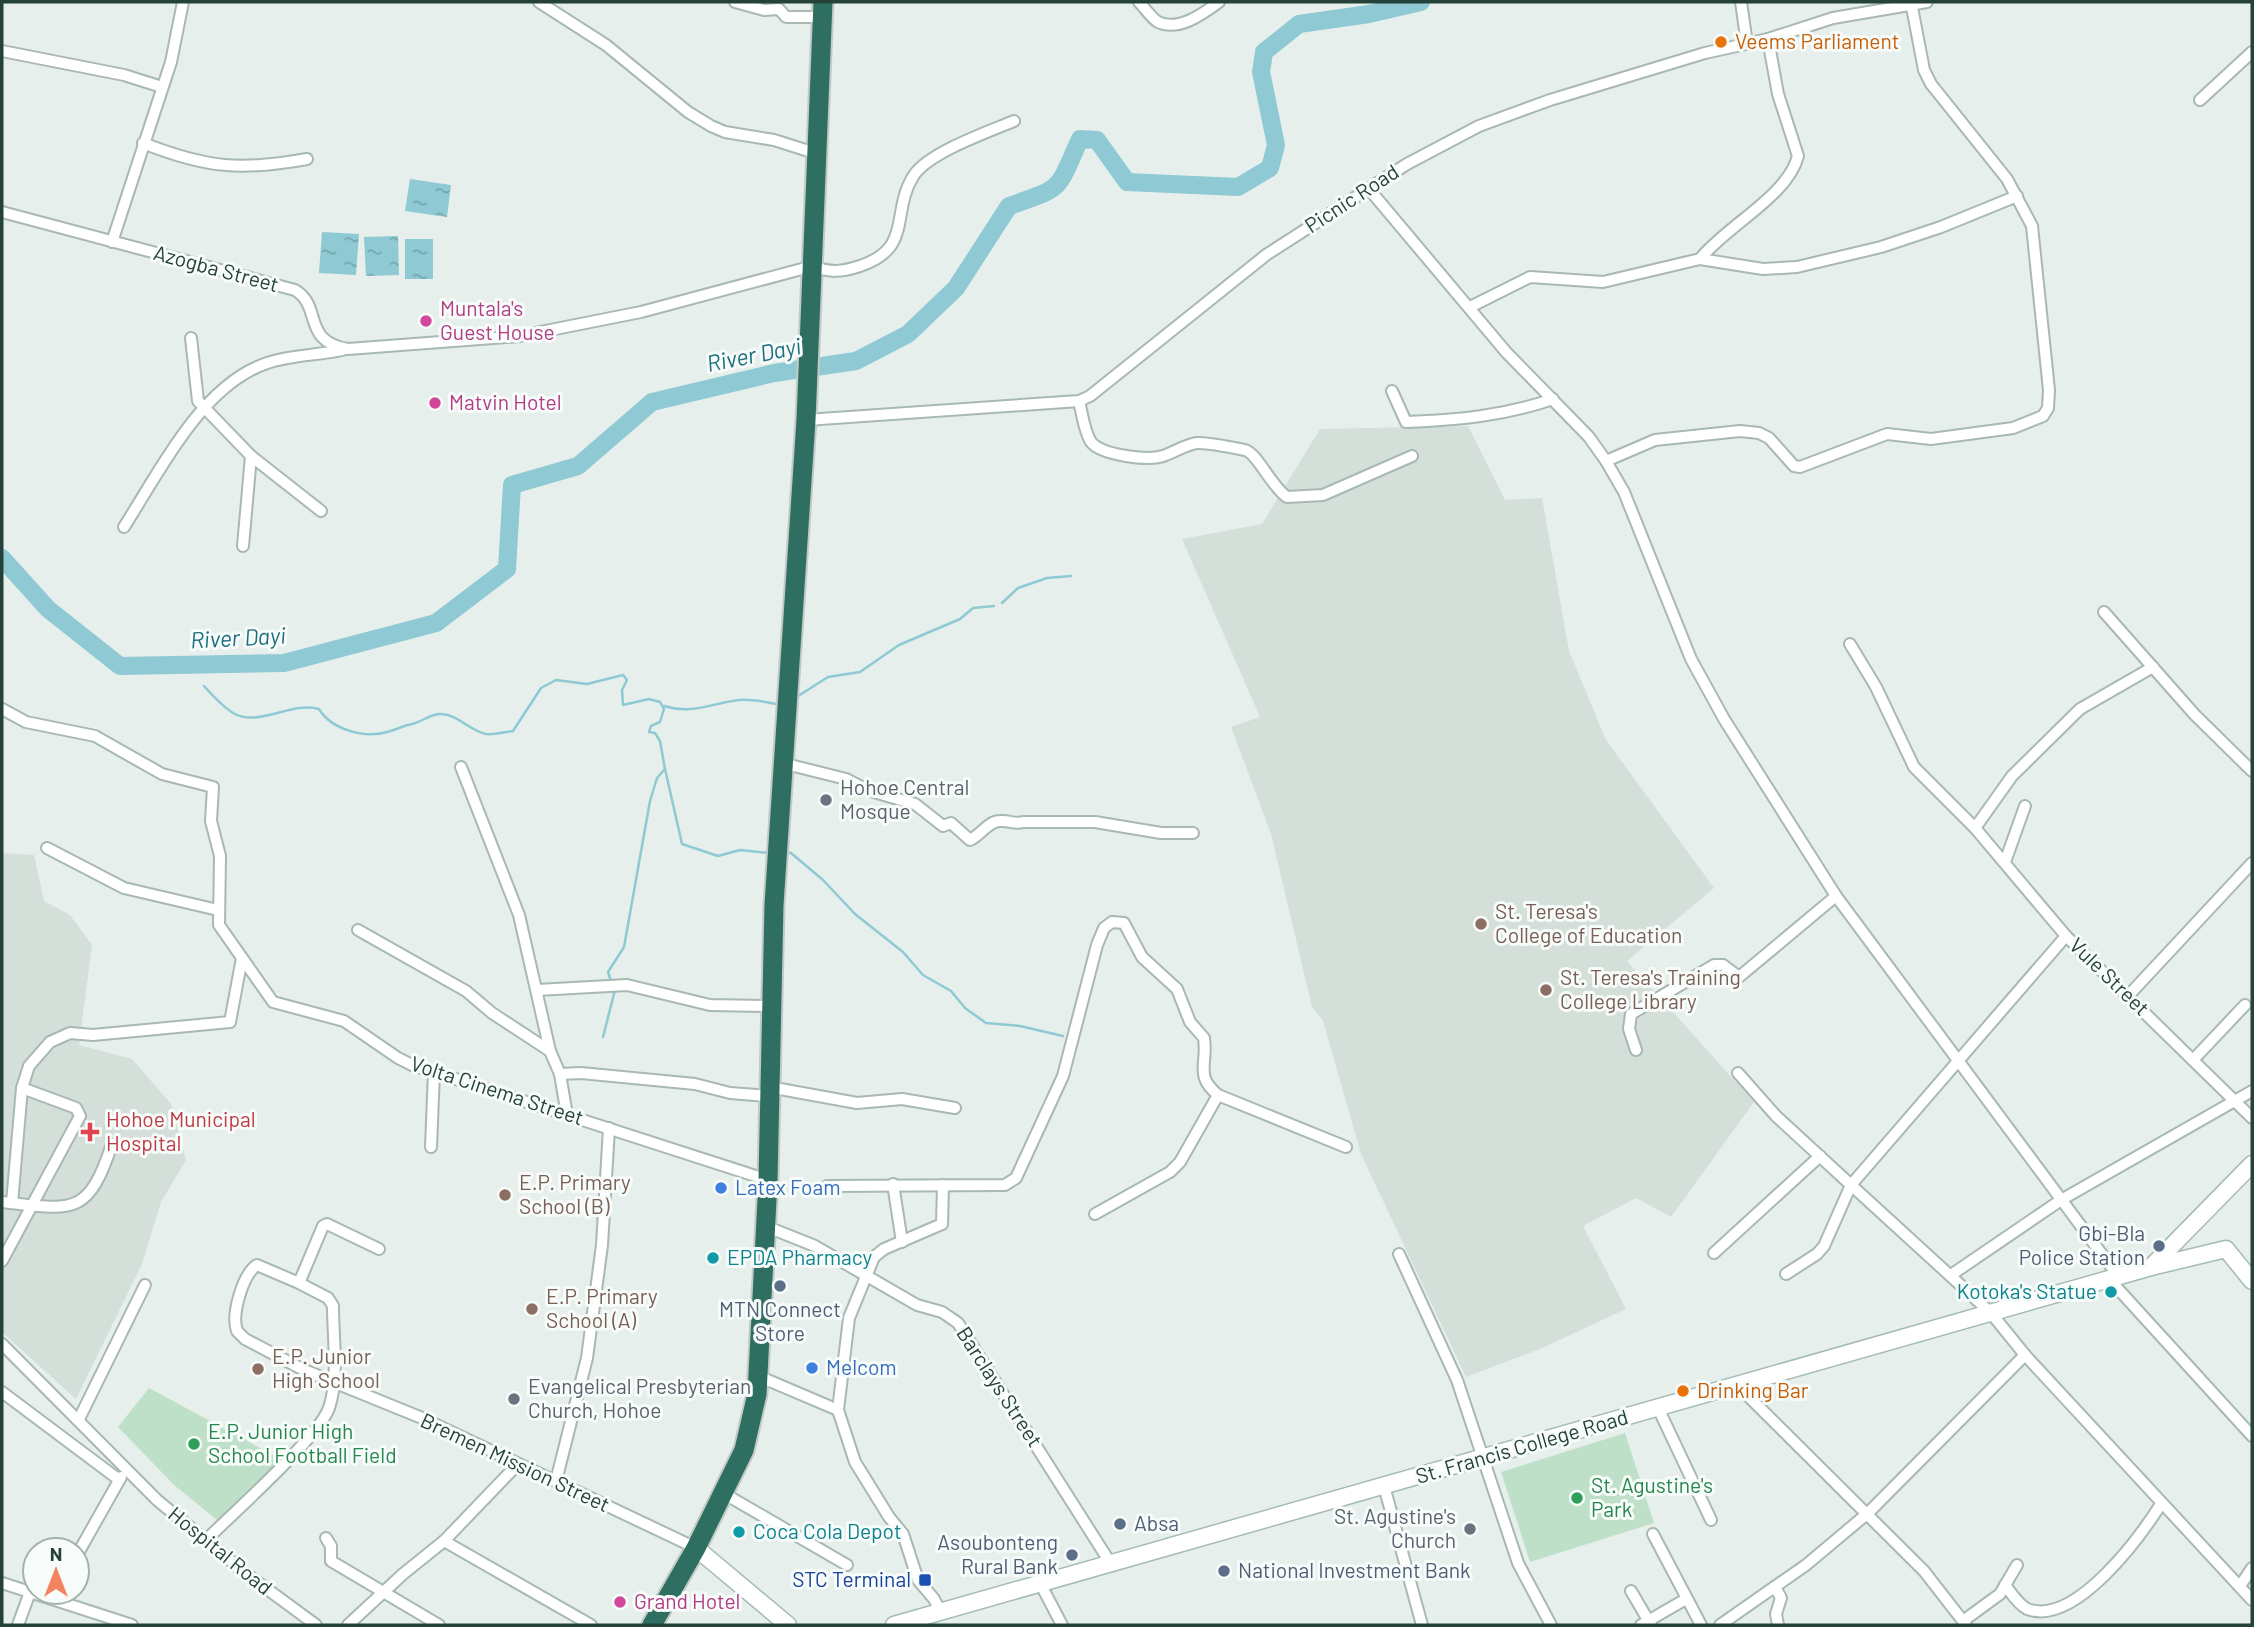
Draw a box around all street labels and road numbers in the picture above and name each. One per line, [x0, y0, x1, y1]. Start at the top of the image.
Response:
street label: Picnic Road [1300, 158, 1403, 237]
street label: Azogba Street [151, 239, 282, 296]
street label: Vule Street [2065, 932, 2155, 1020]
street label: Volta Cinema Street [408, 1050, 587, 1129]
street label: Barclays Street [952, 1321, 1048, 1451]
street label: St. Francis College Road [1412, 1403, 1631, 1488]
street label: Bremen Mission Street [417, 1407, 614, 1516]
street label: Hospital Road [164, 1500, 278, 1599]

